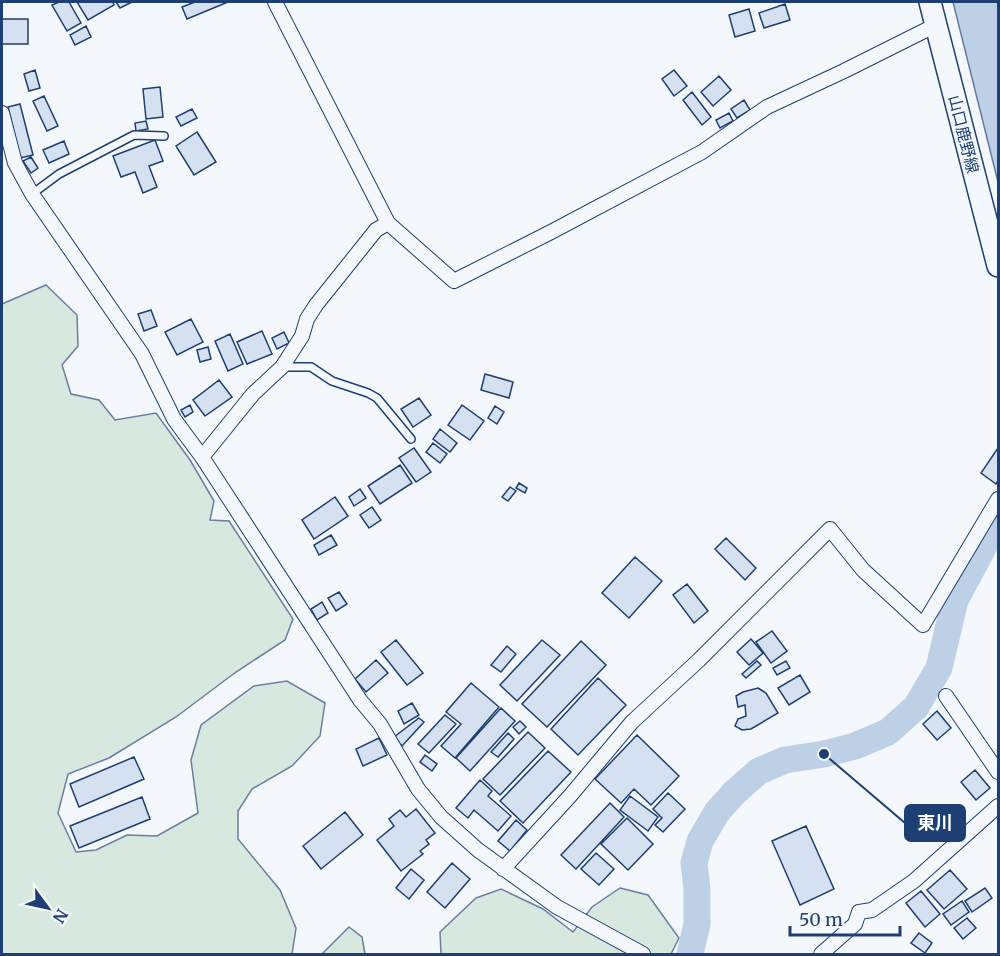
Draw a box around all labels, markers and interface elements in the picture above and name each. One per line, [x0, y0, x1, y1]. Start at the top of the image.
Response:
street label: 山口鹿野線 [945, 93, 983, 175]
callout: 東川 [905, 805, 965, 841]
text: 東川 [917, 811, 953, 834]
north arrow [18, 878, 78, 938]
scale bar [790, 899, 900, 937]
text: N [49, 905, 72, 927]
text: 50 m [799, 908, 843, 931]

